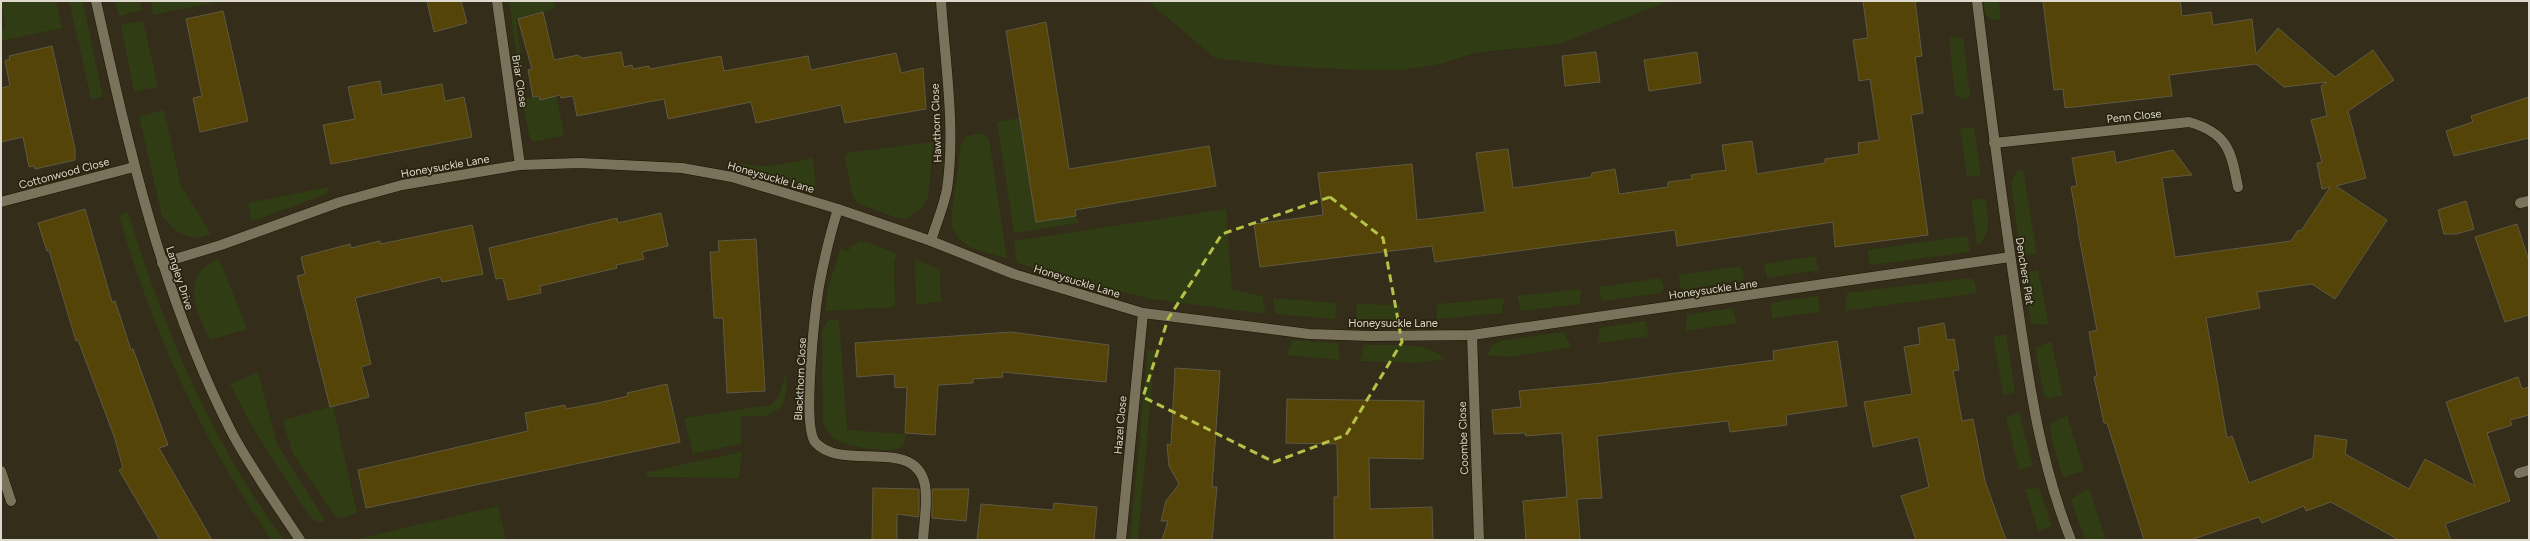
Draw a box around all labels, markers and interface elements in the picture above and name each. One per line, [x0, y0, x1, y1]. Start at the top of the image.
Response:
street label: Briar Close [509, 54, 530, 108]
street label: Hawthorn Close [929, 83, 944, 163]
street label: Penn Close [2106, 107, 2162, 126]
street label: Honeysuckle Lane [400, 152, 490, 181]
street label: Cottonwood Close [17, 155, 111, 192]
street label: Honeysuckle Lane [726, 159, 816, 196]
street label: Denchers Plat [2013, 237, 2036, 306]
street label: Langley Drive [163, 245, 196, 312]
street label: Honeysuckle Lane [1032, 262, 1122, 301]
street label: Honeysuckle Lane [1668, 277, 1758, 302]
street label: Honeysuckle Lane [1348, 317, 1438, 330]
street label: Blackthorn Close [792, 337, 809, 421]
street label: Hazel Close [1111, 395, 1130, 455]
street label: Coombe Close [1456, 401, 1471, 475]

